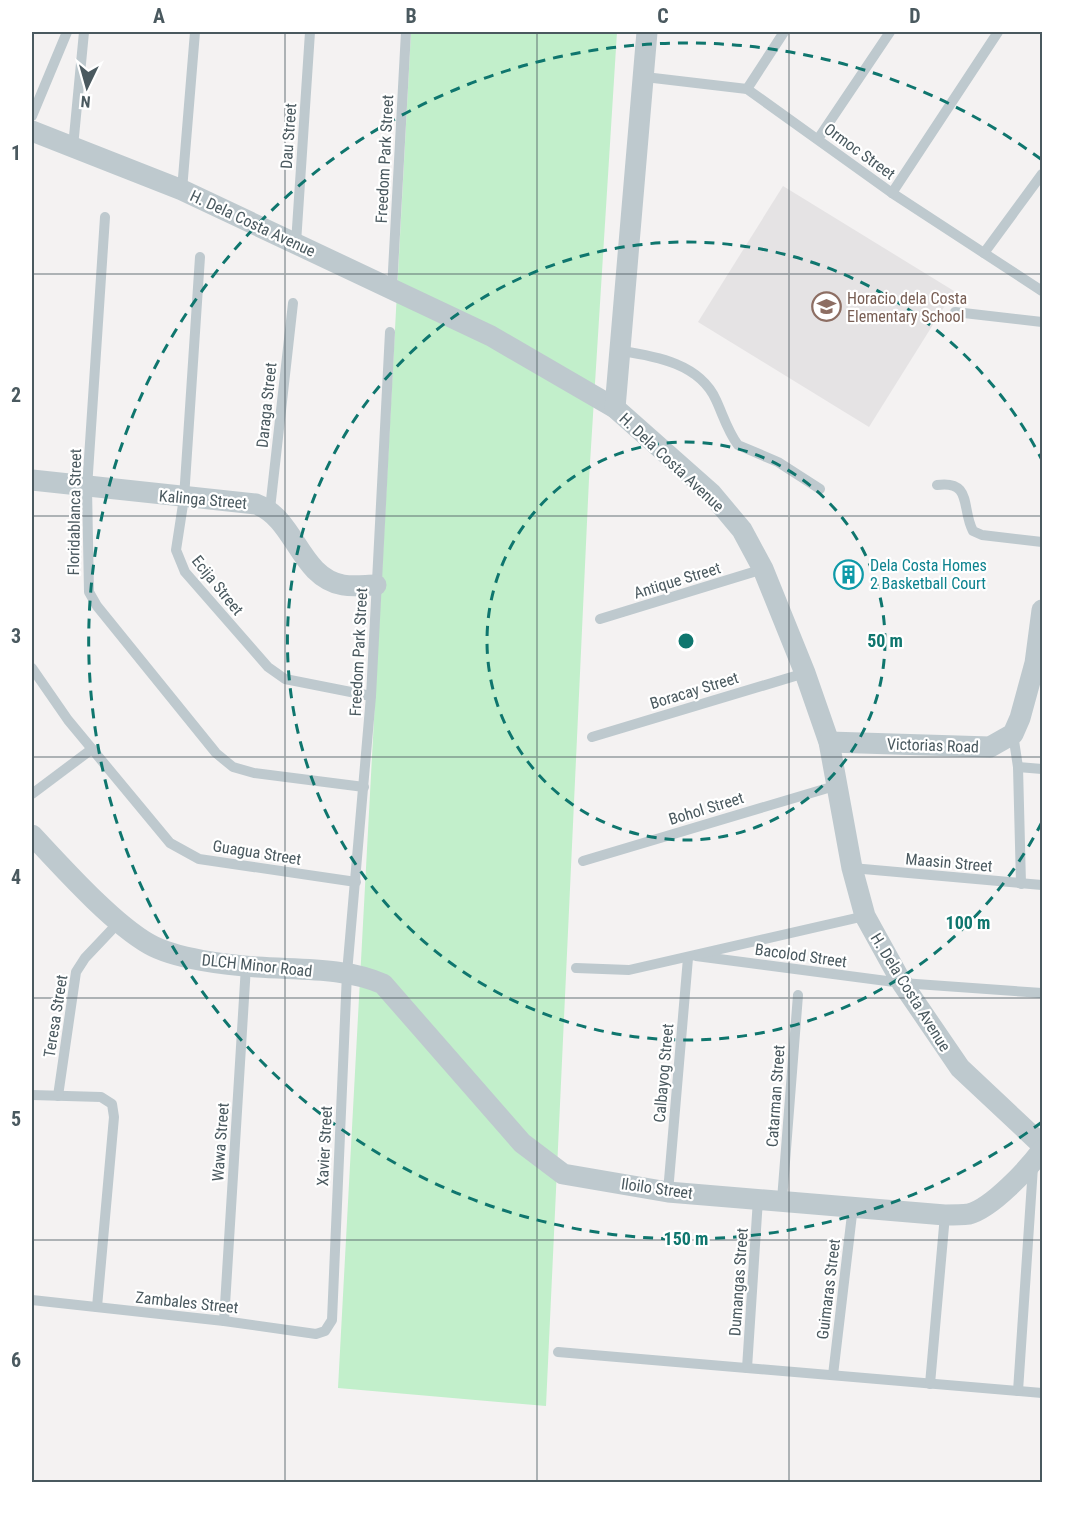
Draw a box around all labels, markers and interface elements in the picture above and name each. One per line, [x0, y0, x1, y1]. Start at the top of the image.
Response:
text: A [153, 4, 165, 28]
text: B [405, 4, 417, 28]
text: C [657, 4, 669, 28]
text: D [909, 4, 921, 28]
north arrow [57, 57, 117, 117]
text: N [80, 92, 91, 111]
street label: Freedom Park Street [372, 94, 397, 224]
street label: Dau Street [277, 102, 300, 169]
street label: Ormoc Street [820, 119, 899, 184]
text: 1 [11, 141, 21, 165]
street label: H. Dela Costa Avenue [187, 186, 318, 261]
place label: Horacio dela Costa Elementary School [847, 289, 967, 326]
school or university icon: Horacio dela Costa Elementary School [810, 291, 842, 323]
street label: Daraga Street [253, 361, 280, 449]
text: 2 [11, 383, 21, 407]
street label: H. Dela Costa Avenue [615, 409, 728, 516]
street label: Floridablanca Street [64, 448, 85, 576]
street label: Kalinga Street [158, 486, 248, 513]
street label: Ecija Street [188, 552, 248, 619]
place label: Dela Costa Homes 2 Basketball Court [870, 556, 987, 593]
street label: Antique Street [631, 558, 723, 603]
building icon: Dela Costa Homes 2 Basketball Court [833, 558, 865, 590]
street label: Freedom Park Street [346, 587, 371, 717]
text: 3 [11, 624, 21, 648]
text: 50 m [867, 630, 903, 651]
centre of rings [676, 631, 696, 651]
street label: Boracay Street [647, 668, 741, 713]
street label: Victorias Road [887, 734, 979, 757]
street label: Bohol Street [666, 788, 746, 829]
street label: Guagua Street [211, 836, 303, 869]
street label: Maasin Street [905, 849, 994, 876]
text: 4 [11, 865, 21, 889]
text: 100 m [946, 912, 990, 933]
street label: H. Dela Costa Avenue [866, 930, 955, 1055]
street label: Bacolod Street [754, 940, 848, 971]
street label: DLCH Minor Road [201, 950, 313, 981]
street label: Teresa Street [40, 973, 71, 1059]
street label: Calbayog Street [650, 1022, 677, 1123]
street label: Catarman Street [762, 1044, 789, 1148]
street label: Wawa Street [208, 1102, 233, 1182]
street label: Xavier Street [313, 1105, 336, 1187]
text: 5 [11, 1107, 21, 1131]
street label: Iloilo Street [620, 1174, 694, 1203]
street label: Dumangas Street [725, 1227, 752, 1337]
text: 150 m [664, 1228, 708, 1249]
street label: Guimaras Street [813, 1237, 844, 1340]
street label: Zambales Street [135, 1288, 240, 1317]
text: 6 [11, 1348, 21, 1372]

